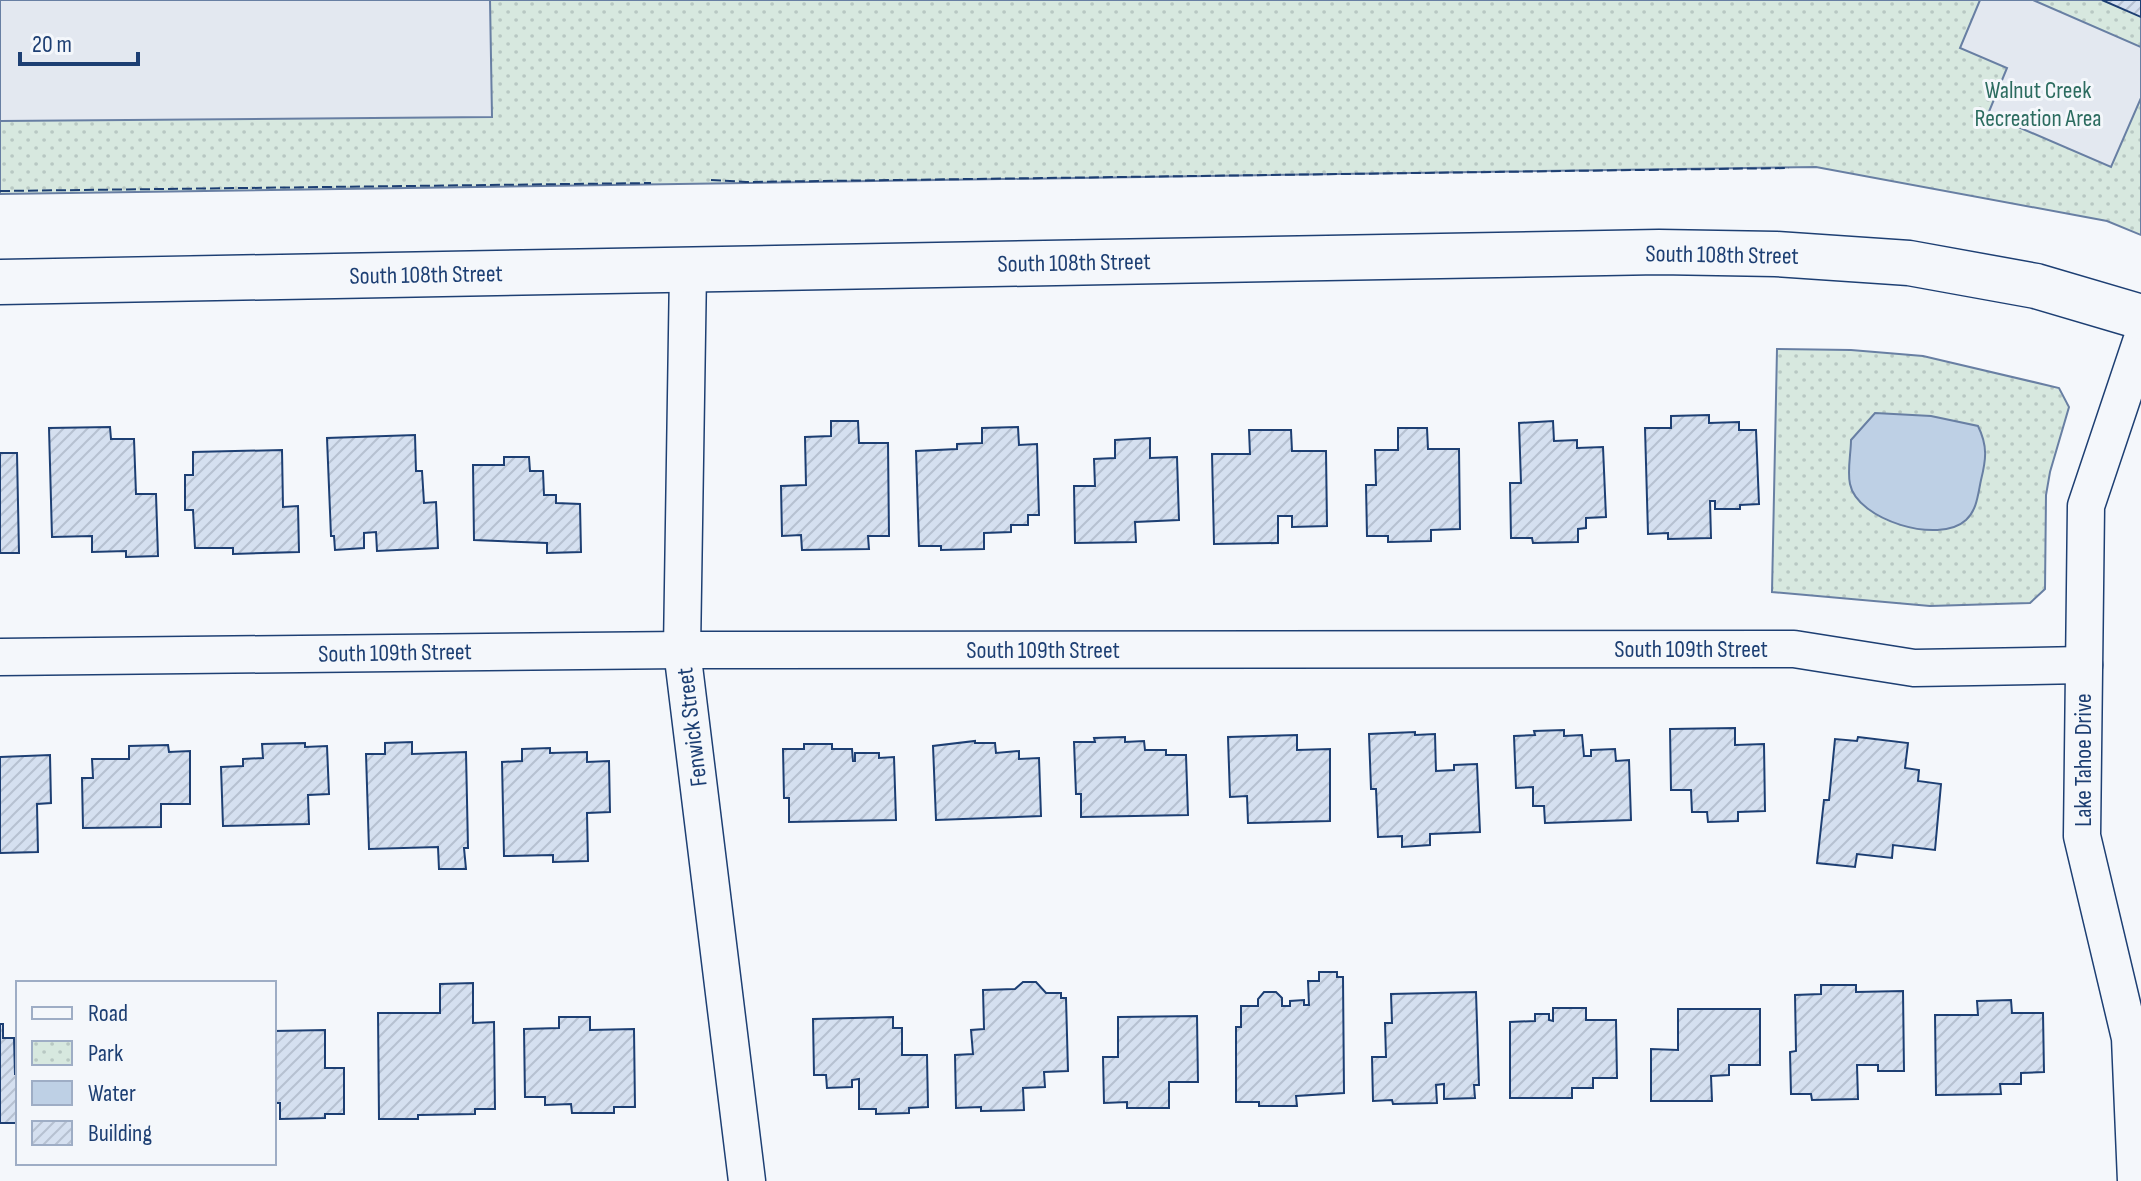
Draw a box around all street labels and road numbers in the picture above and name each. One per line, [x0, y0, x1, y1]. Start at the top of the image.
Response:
street label: South 108th Street [1645, 239, 1799, 271]
street label: South 108th Street [997, 247, 1151, 279]
street label: South 108th Street [349, 259, 503, 291]
street label: South 109th Street [1614, 635, 1768, 664]
street label: South 109th Street [966, 636, 1120, 665]
street label: South 109th Street [318, 637, 472, 669]
street label: Fenwick Street [670, 666, 714, 788]
street label: Lake Tahoe Drive [2069, 693, 2098, 827]

